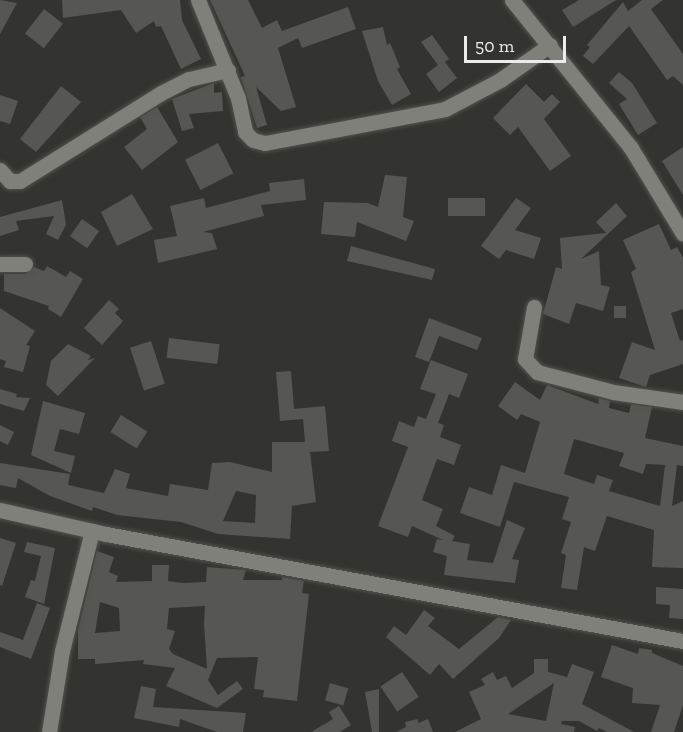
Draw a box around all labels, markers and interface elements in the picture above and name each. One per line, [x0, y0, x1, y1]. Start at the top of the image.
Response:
scale bar [467, 24, 569, 62]
text: 50 m [475, 35, 514, 57]

